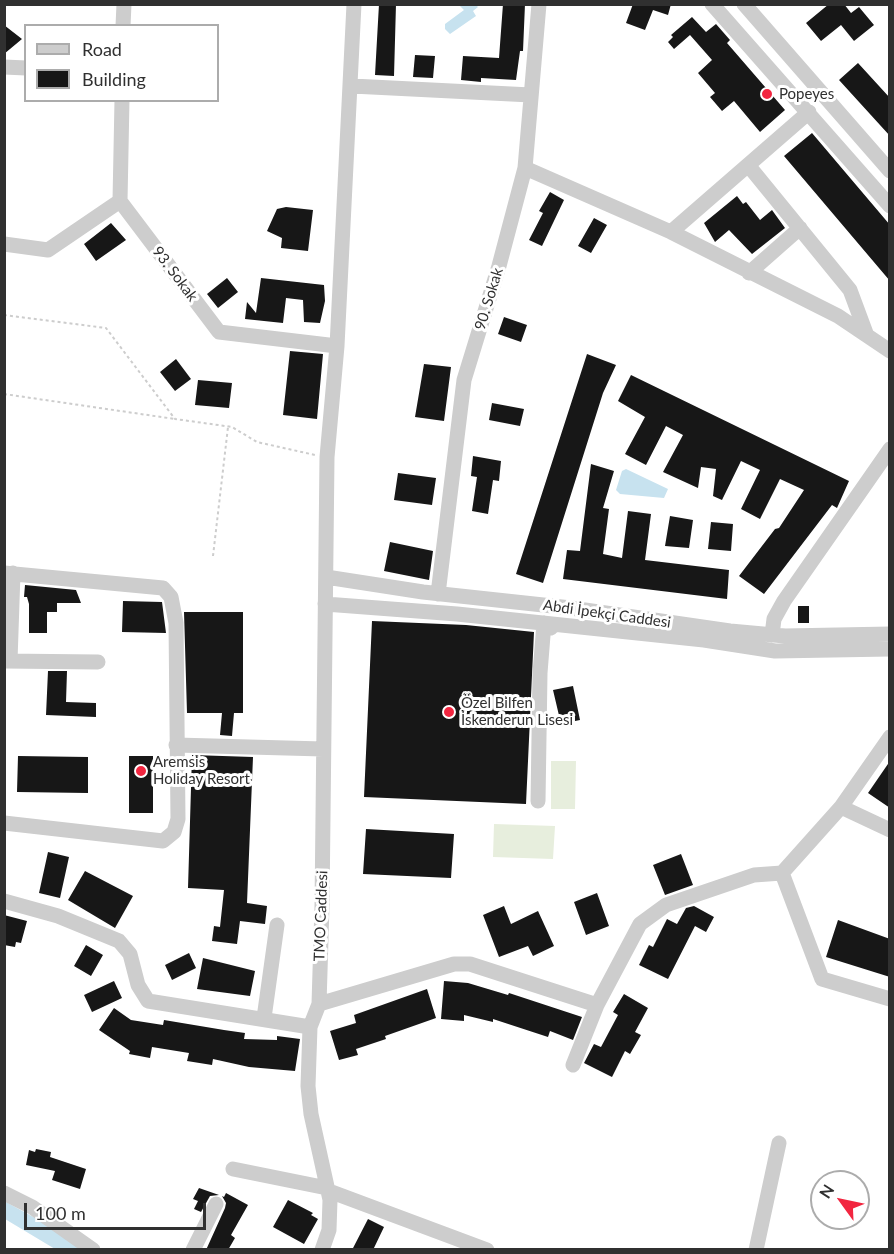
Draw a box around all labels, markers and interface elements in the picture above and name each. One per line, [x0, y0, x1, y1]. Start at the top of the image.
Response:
legend [24, 24, 219, 102]
text: Road [82, 38, 122, 60]
text: Building [82, 68, 146, 90]
place label: Popeyes [779, 85, 834, 103]
marker: Popeyes [760, 87, 774, 101]
street label: 93. Sokak [149, 243, 201, 305]
street label: 90. Sokak [471, 266, 507, 332]
street label: Abdi İpekçi Caddesi [542, 596, 672, 632]
place label: Özel Bilfen İskenderun Lisesi [461, 694, 573, 729]
marker: Özel Bilfen İskenderun Lisesi [442, 705, 456, 719]
place label: Aremsis Holiday Resort [153, 753, 250, 788]
marker: Aremsis Holiday Resort [134, 764, 148, 778]
street label: TMO Caddesi [310, 870, 332, 962]
north arrow [810, 1170, 870, 1230]
text: N [815, 1181, 837, 1201]
scale bar [27, 1191, 208, 1229]
text: 100 m [35, 1202, 86, 1224]

